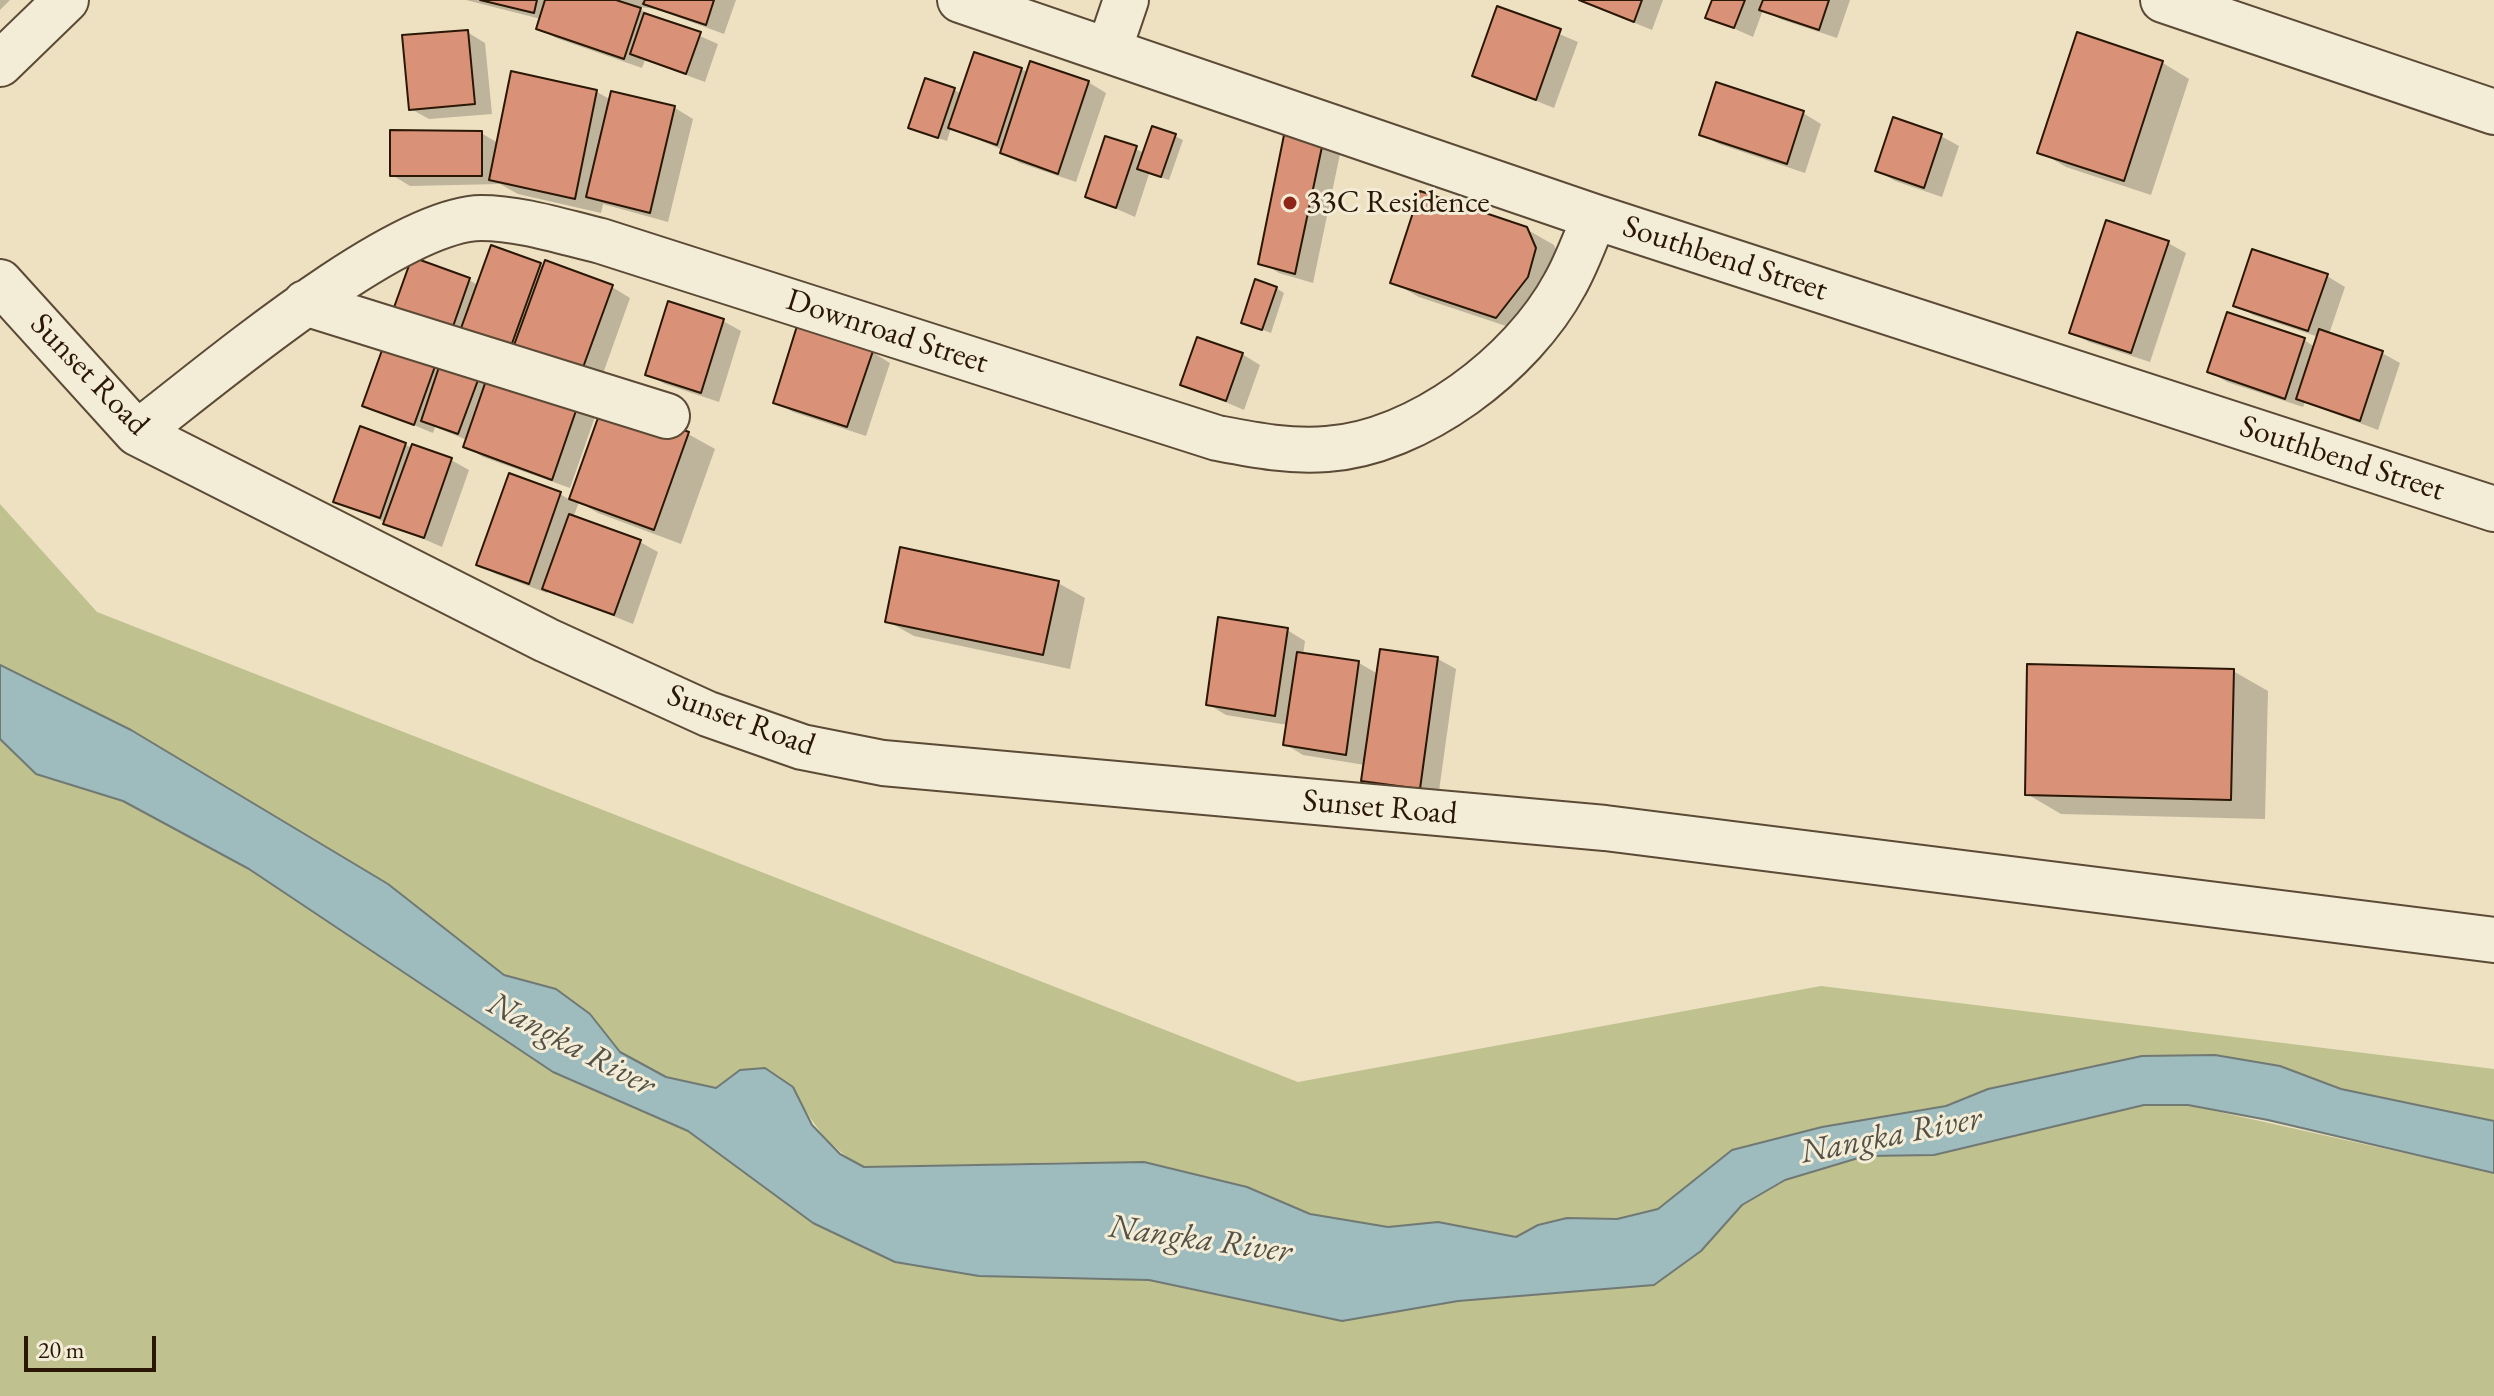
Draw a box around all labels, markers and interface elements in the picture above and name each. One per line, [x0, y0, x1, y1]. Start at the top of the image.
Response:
place label: 33C Residence [1306, 184, 1490, 222]
marker: 33C Residence [1281, 194, 1299, 212]
street label: Southbend Street [1618, 208, 1832, 310]
street label: Downroad Street [781, 281, 993, 383]
street label: Sunset Road [21, 306, 157, 444]
street label: Southbend Street [2235, 408, 2449, 510]
street label: Sunset Road [662, 676, 820, 766]
street label: Sunset Road [1301, 782, 1459, 834]
water label: Nangka River [480, 984, 662, 1106]
water label: Nangka River [1797, 1098, 1985, 1174]
water label: Nangka River [1106, 1207, 1294, 1273]
scale bar [28, 1320, 160, 1370]
text: 20 m [38, 1334, 85, 1365]

